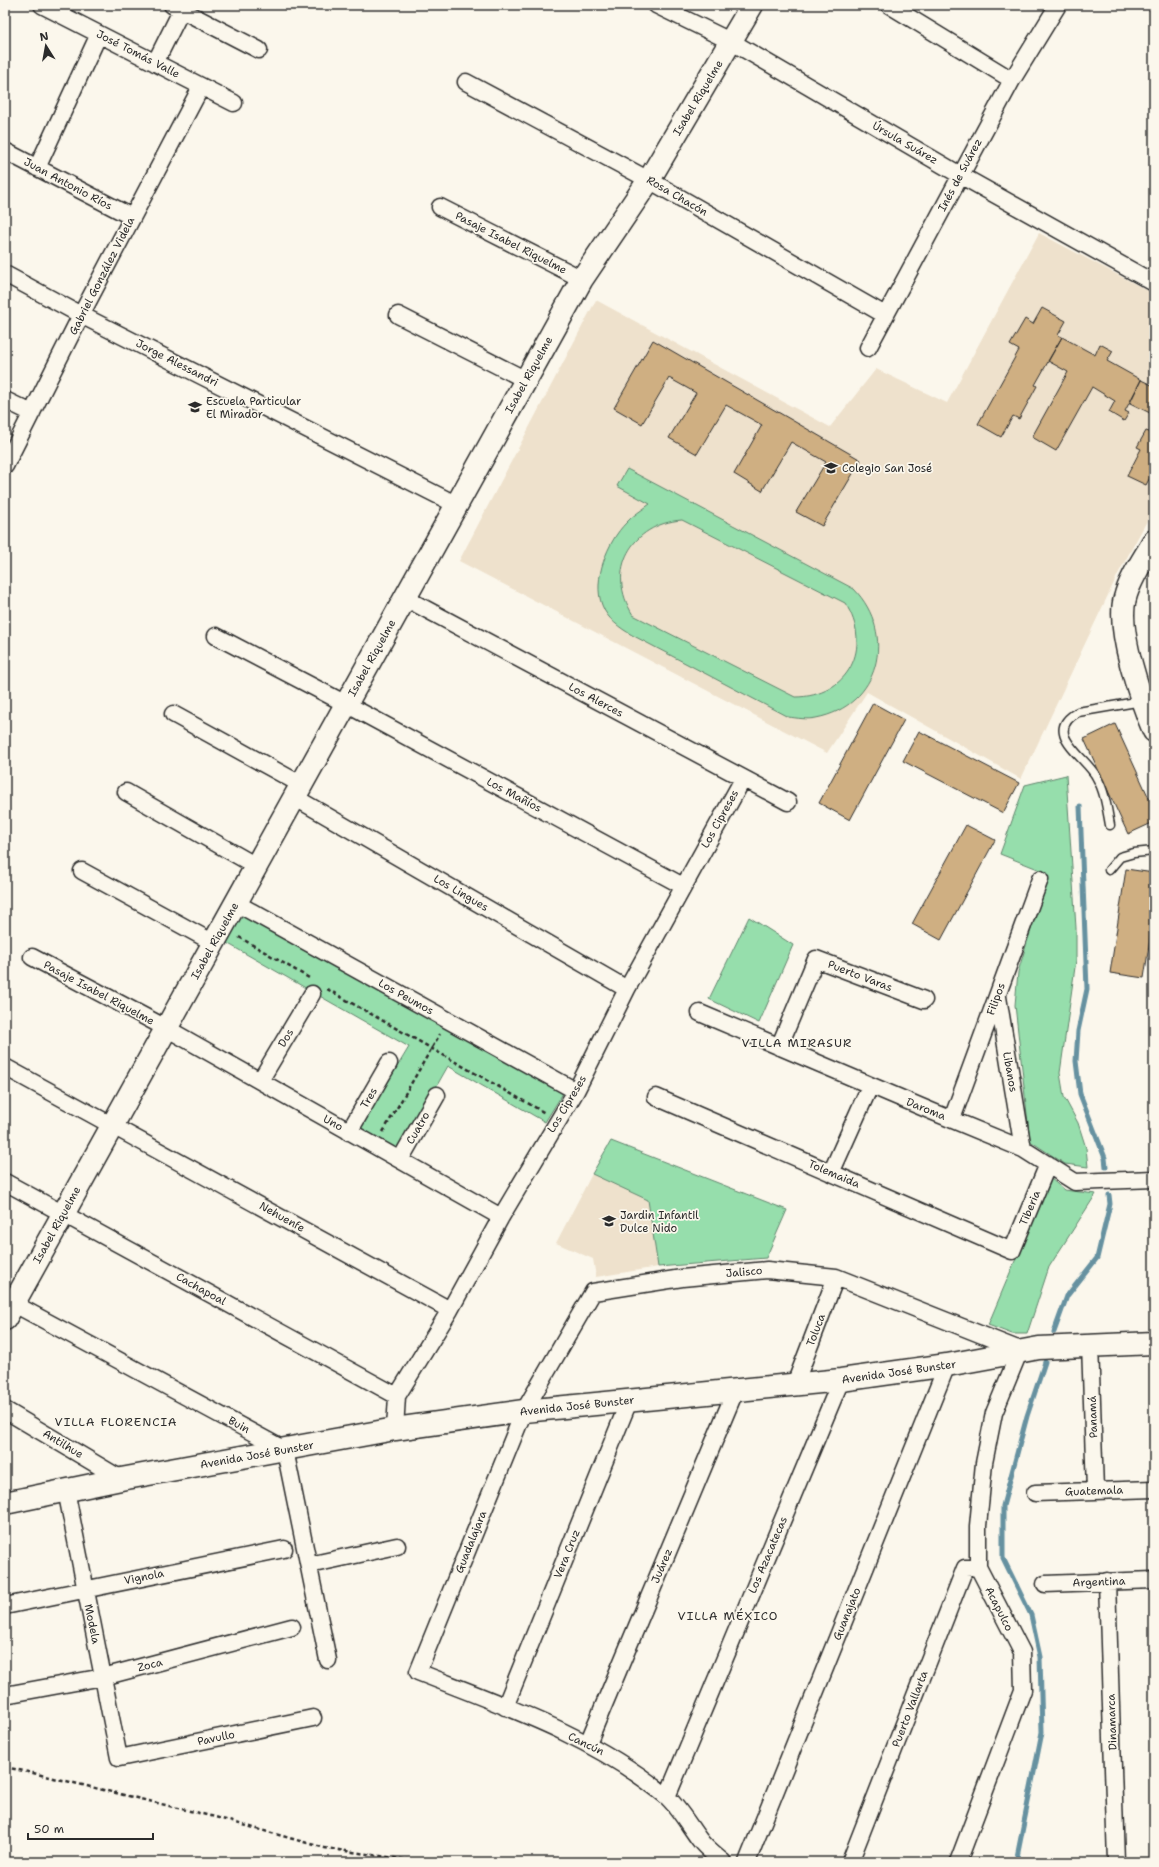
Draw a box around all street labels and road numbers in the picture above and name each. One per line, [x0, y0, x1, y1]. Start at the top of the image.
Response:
street label: José Tomás Valle [94, 26, 182, 82]
street label: Isabel Riquelme [669, 57, 727, 139]
street label: Úrsula Suárez [869, 117, 941, 168]
street label: Inés de Suárez [934, 136, 986, 214]
street label: Juan Antonio Ríos [21, 154, 115, 214]
street label: Rosa Chacón [644, 172, 711, 220]
street label: Pasaje Isabel Riquelme [453, 208, 569, 278]
street label: Gabriel González Videla [66, 214, 138, 337]
street label: Isabel Riquelme [502, 334, 556, 416]
street label: Jorge Alessandri [133, 336, 221, 390]
street label: Isabel Riquelme [345, 617, 399, 699]
street label: Los Alerces [566, 679, 626, 721]
street label: Los Mañíos [484, 774, 544, 816]
street label: Los Cipreses [698, 787, 742, 851]
street label: Los Lingues [431, 871, 491, 915]
street label: Isabel Riquelme [188, 900, 242, 982]
street label: Pasaje Isabel Riquelme [41, 957, 157, 1029]
street label: Puerto Varas [826, 957, 894, 995]
street label: Los Peumos [376, 976, 436, 1018]
street label: Filipos [983, 981, 1009, 1017]
street label: Dos [275, 1026, 297, 1050]
street label: Libanos [999, 1051, 1021, 1093]
street label: Los Cipreses [544, 1072, 590, 1136]
street label: Tres [357, 1085, 381, 1111]
street label: Daroma [904, 1094, 948, 1124]
street label: Cuatro [403, 1109, 434, 1147]
street label: Uno [320, 1111, 346, 1135]
street label: Tolemaida [806, 1156, 862, 1192]
street label: Isabel Riquelme [30, 1184, 84, 1266]
street label: Tiberia [1016, 1188, 1044, 1228]
street label: Nehuenfe [257, 1198, 307, 1236]
street label: Jalisco [725, 1263, 763, 1281]
street label: Cachapoal [173, 1269, 229, 1309]
street label: Toluca [803, 1311, 829, 1348]
street label: Avenida José Bunster [841, 1357, 957, 1387]
street label: Avenida José Bunster [519, 1393, 635, 1419]
street label: Panamá [1085, 1395, 1101, 1438]
street label: Buin [226, 1413, 253, 1437]
street label: Antilhue [40, 1426, 86, 1462]
street label: Avenida José Bunster [199, 1438, 315, 1472]
street label: Guatemala [1065, 1482, 1124, 1500]
street label: Guadalajara [452, 1508, 490, 1575]
street label: Los Azacatecas [745, 1514, 791, 1596]
street label: Vera Cruz [550, 1527, 584, 1581]
street label: Juárez [648, 1546, 676, 1586]
street label: Vignola [123, 1566, 165, 1588]
street label: Argentina [1072, 1574, 1126, 1590]
street label: Acapulco [981, 1584, 1017, 1634]
street label: Guanajato [830, 1585, 864, 1643]
street label: Modela [80, 1603, 104, 1645]
street label: Zoca [136, 1654, 164, 1675]
street label: Puerto Vallarta [889, 1668, 932, 1749]
street label: Dinamarca [1104, 1693, 1120, 1751]
street label: Pavullo [196, 1727, 236, 1749]
street label: Cancún [565, 1729, 607, 1759]

